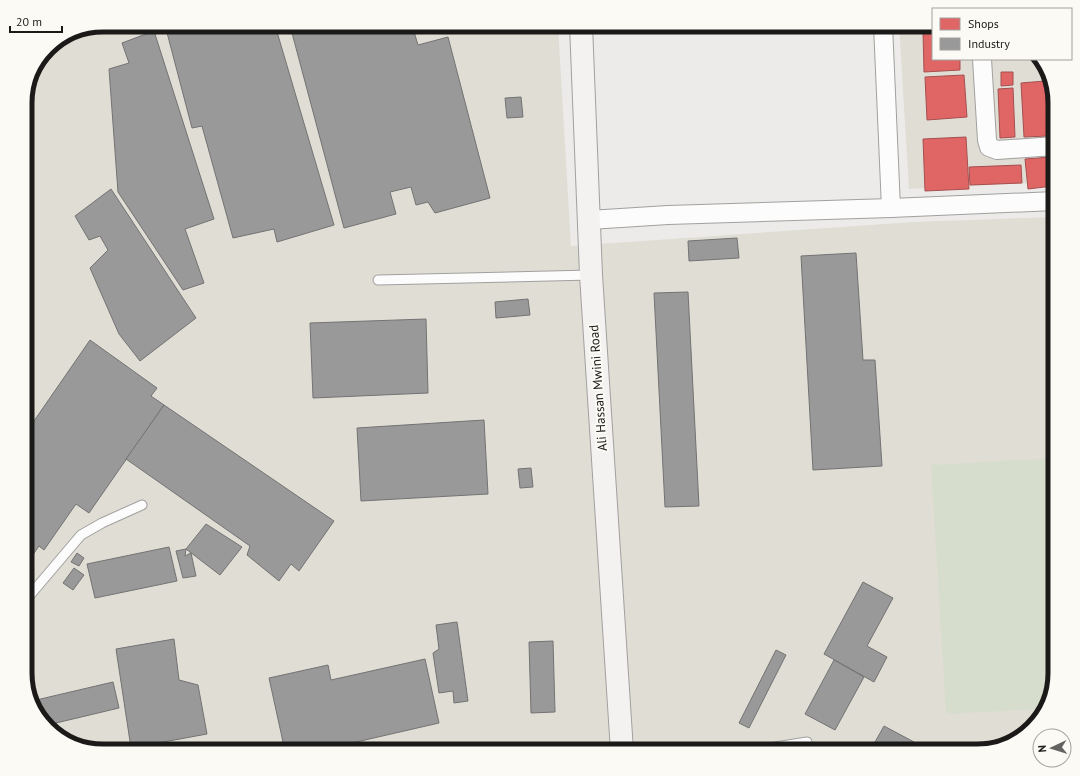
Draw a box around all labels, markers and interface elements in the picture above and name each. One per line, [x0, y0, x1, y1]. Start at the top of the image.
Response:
scale bar [10, 8, 62, 34]
legend [932, 8, 1072, 60]
text: 20 m [16, 14, 42, 29]
text: Shops [968, 16, 999, 31]
text: Industry [968, 36, 1010, 51]
street label: Ali Hassan Mwini Road [585, 324, 611, 452]
north arrow [1032, 728, 1072, 768]
text: N [1035, 745, 1049, 753]

